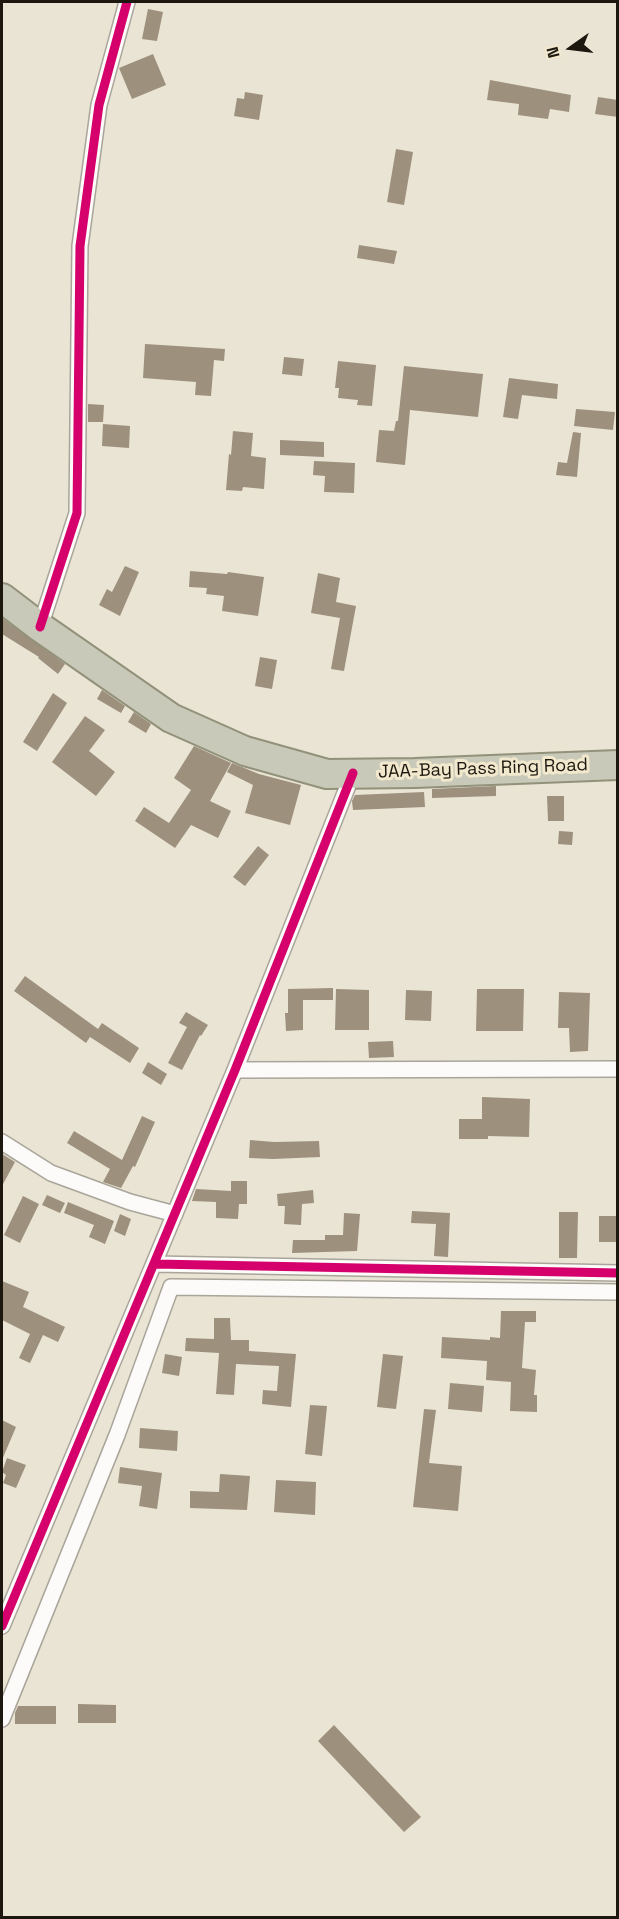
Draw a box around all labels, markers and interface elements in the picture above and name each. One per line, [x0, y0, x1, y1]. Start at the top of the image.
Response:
north arrow [541, 18, 601, 78]
text: N [542, 45, 565, 60]
street label: JAA-Bay Pass Ring Road [378, 755, 588, 783]

